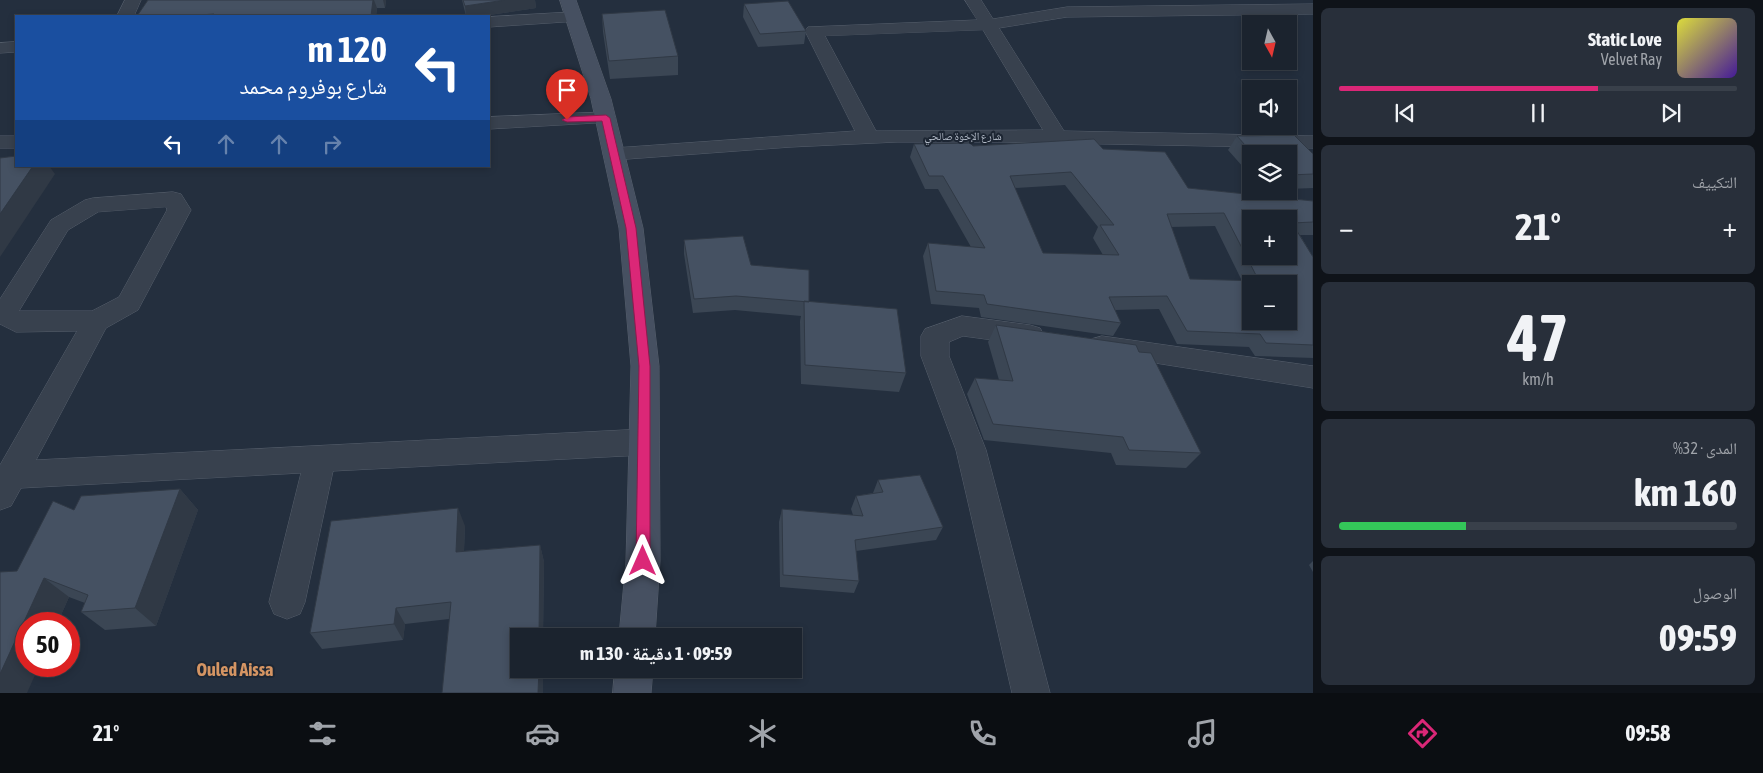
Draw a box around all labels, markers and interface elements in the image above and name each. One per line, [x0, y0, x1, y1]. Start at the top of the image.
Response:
north arrow [1242, 15, 1298, 70]
map controls [1242, 15, 1297, 330]
text: Static Love [1588, 28, 1662, 50]
text: 120 m [308, 29, 387, 69]
icon: left [405, 35, 470, 100]
text: Velvet Ray [1601, 50, 1662, 68]
pin [546, 69, 588, 120]
text: شارع بوفروم محمد [239, 73, 387, 99]
icon: arrive [553, 76, 581, 104]
button: sound [1242, 80, 1297, 135]
icon: previous [1391, 99, 1419, 127]
icon: pause [1524, 99, 1552, 127]
icon: next [1657, 99, 1685, 127]
icon: left [159, 130, 187, 158]
icon: ahead [212, 130, 240, 158]
icon: ahead [265, 130, 293, 158]
icon: right [318, 130, 346, 158]
street label: شارع الإخوة صالحي [924, 130, 1002, 145]
button: layers [1242, 145, 1297, 200]
text: التكييف [1692, 173, 1737, 191]
text: 21° [1515, 205, 1561, 248]
button: + [1242, 210, 1297, 265]
text: − [1339, 211, 1354, 243]
text: + [1722, 211, 1737, 243]
button: − [1242, 275, 1297, 330]
text: 47 [1507, 300, 1569, 375]
text: km/h [1522, 370, 1554, 388]
text: المدى · 32% [1673, 439, 1737, 457]
text: 160 km [1634, 471, 1737, 514]
position arrow [616, 534, 668, 586]
text: الوصول [1693, 584, 1737, 602]
speed limit sign: 50 [15, 612, 80, 677]
text: 09:59 [1659, 616, 1737, 659]
text: 09:59 · 1 دقيقة · 130 m [580, 642, 732, 664]
district label: Ouled Aissa [197, 659, 273, 680]
icon: filters [305, 716, 340, 751]
icon: car [525, 716, 560, 751]
icon: climate [745, 716, 780, 751]
icon: phone [965, 716, 1000, 751]
icon: music [1185, 716, 1220, 751]
icon: directions [1405, 716, 1440, 751]
text: 21° [93, 720, 119, 746]
text: 09:58 [1625, 720, 1670, 746]

